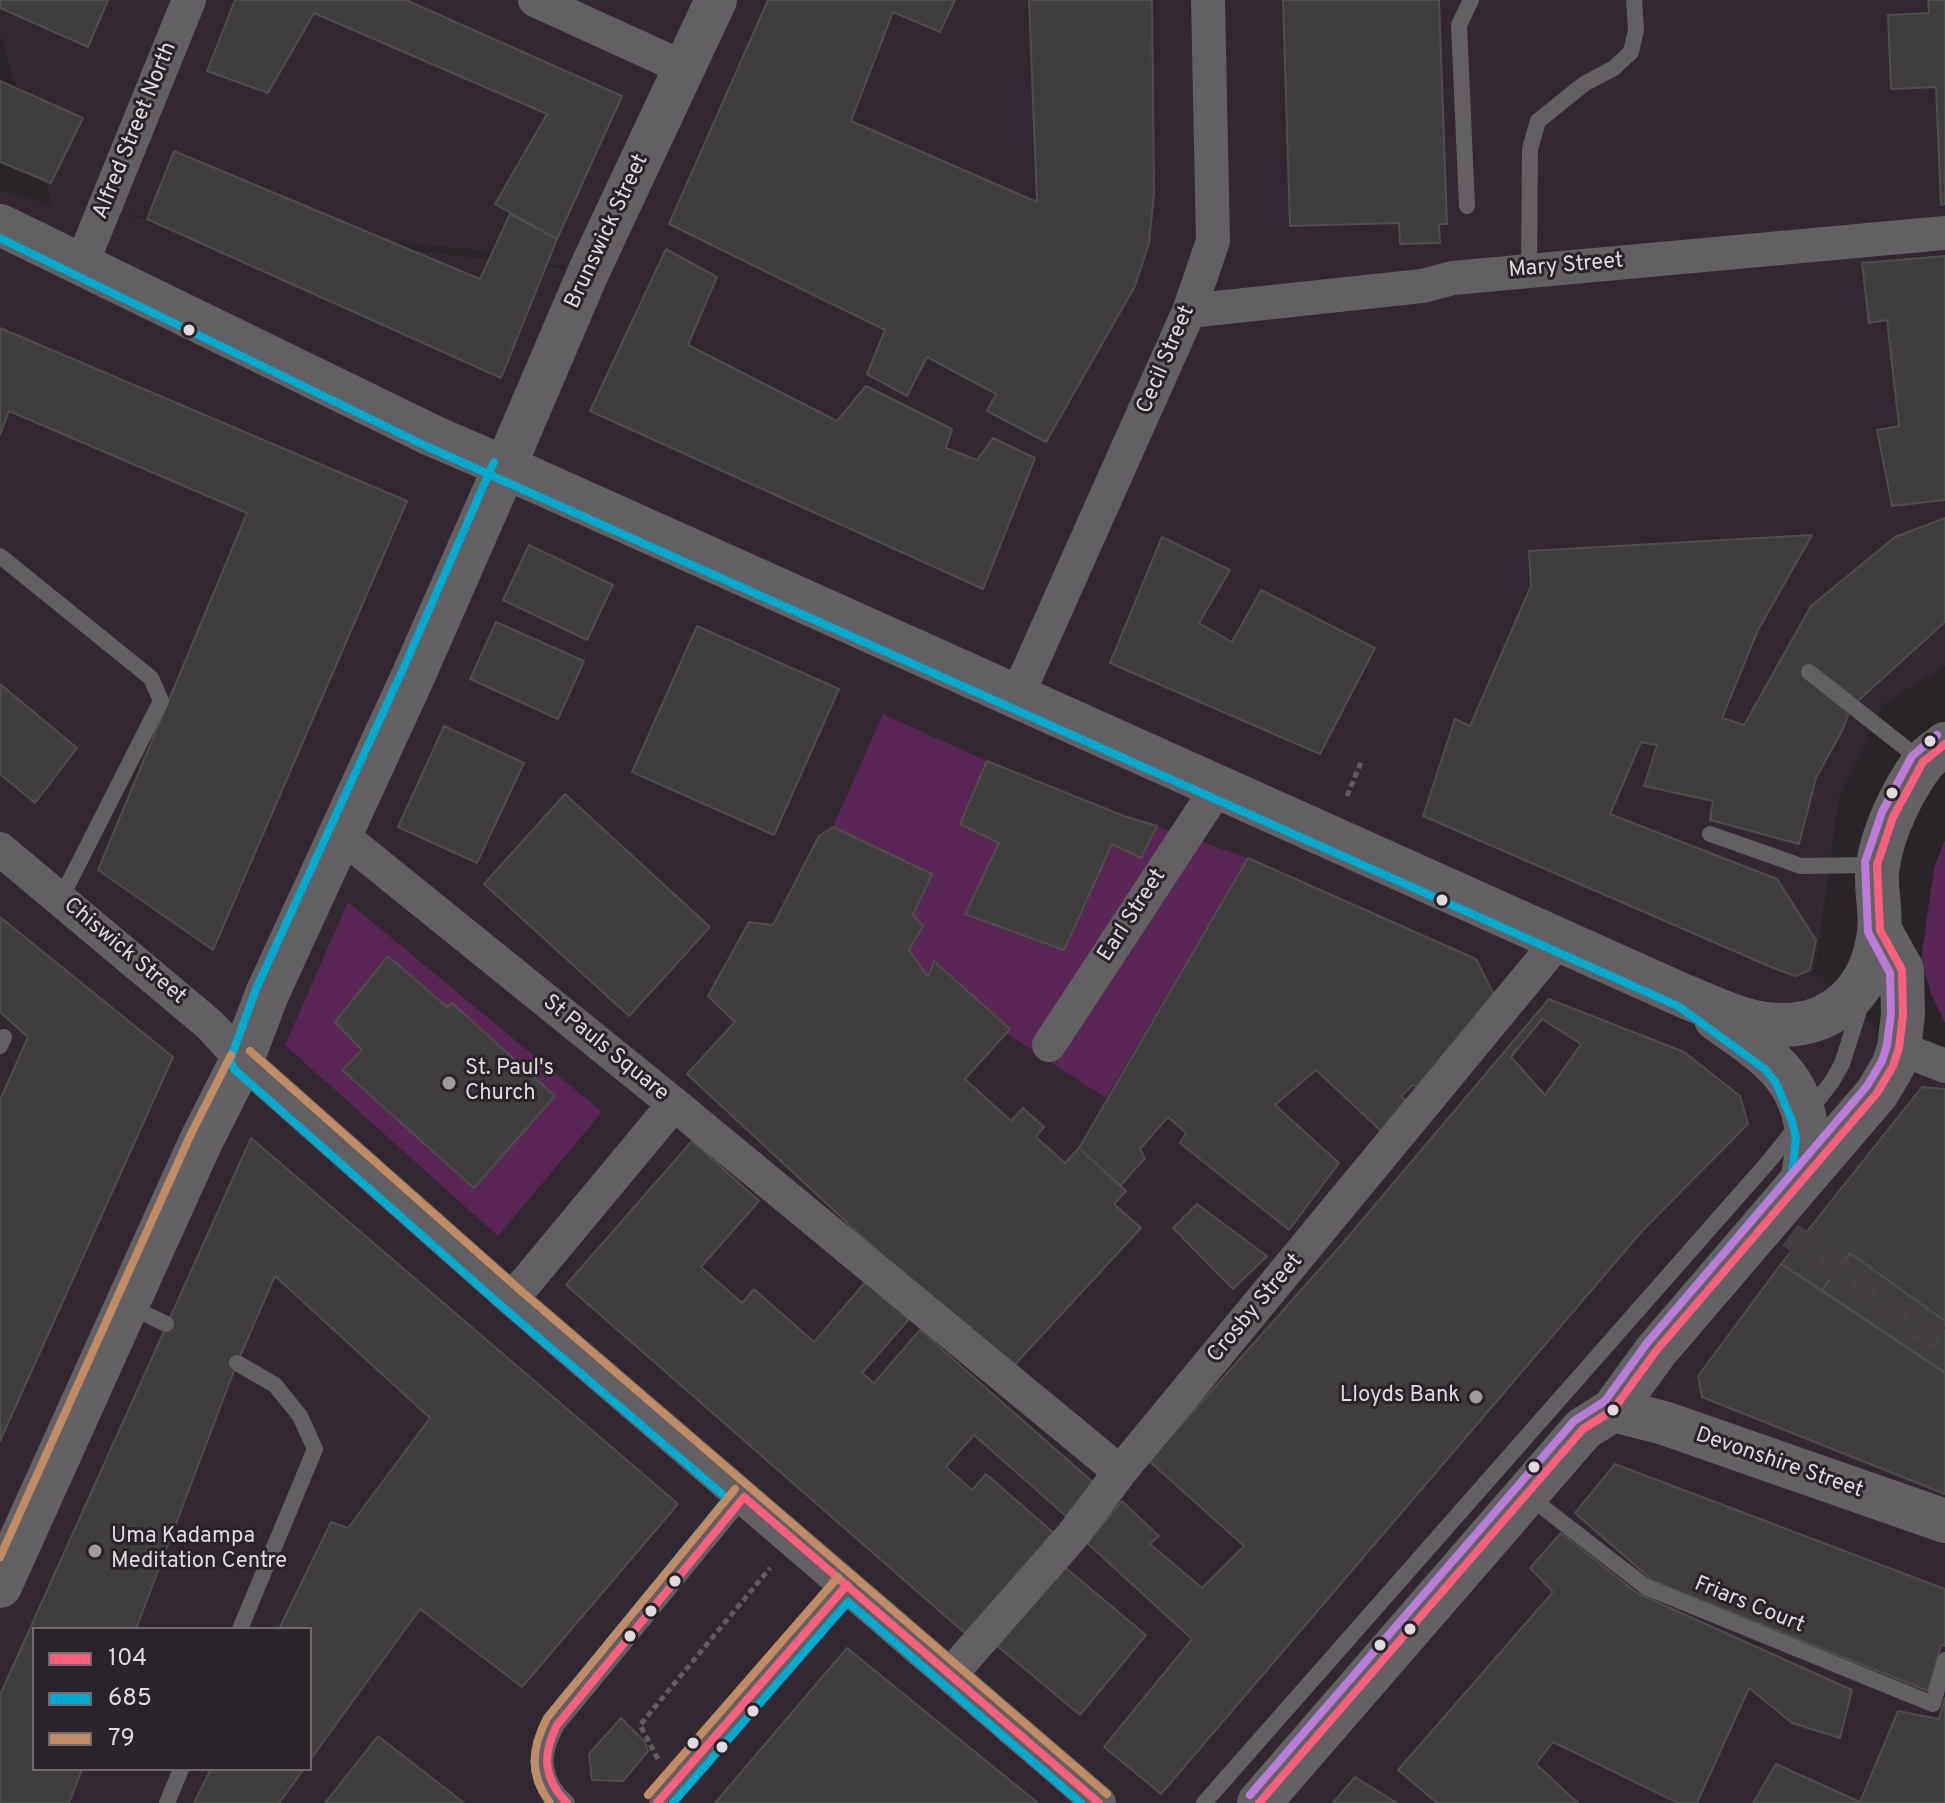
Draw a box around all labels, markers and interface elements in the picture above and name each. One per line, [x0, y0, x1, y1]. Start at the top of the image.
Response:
street label: Alfred Street North [88, 39, 184, 223]
street label: Brunswick Street [561, 150, 655, 314]
street label: Mary Street [1508, 249, 1624, 285]
street label: Cecil Street [1132, 302, 1202, 418]
unlabelled marker [181, 322, 197, 338]
unlabelled marker [1922, 733, 1938, 749]
unlabelled marker [1884, 785, 1900, 801]
street label: Earl Street [1093, 865, 1173, 967]
unlabelled marker [1434, 892, 1450, 908]
street label: Chiswick Street [57, 893, 191, 1011]
street label: St Pauls Square [537, 990, 673, 1108]
place label: St. Paul's Church [465, 1057, 554, 1108]
marker: St. Paul's Church [440, 1074, 458, 1092]
street label: Crosby Street [1203, 1249, 1309, 1369]
place label: Lloyds Bank [1340, 1384, 1460, 1410]
marker: Lloyds Bank [1467, 1388, 1485, 1406]
unlabelled marker [1605, 1402, 1621, 1418]
street label: Devonshire Street [1692, 1423, 1866, 1505]
unlabelled marker [1526, 1459, 1542, 1475]
place label: Uma Kadampa Meditation Centre [111, 1525, 287, 1576]
marker: Uma Kadampa Meditation Centre [86, 1542, 104, 1560]
street label: Friars Court [1690, 1572, 1808, 1640]
unlabelled marker [667, 1573, 683, 1589]
unlabelled marker [643, 1603, 659, 1619]
unlabelled marker [1402, 1621, 1418, 1637]
legend [32, 1627, 312, 1771]
unlabelled marker [622, 1628, 638, 1644]
unlabelled marker [1372, 1637, 1388, 1653]
text: 104 [108, 1644, 147, 1674]
text: 685 [108, 1684, 152, 1714]
unlabelled marker [745, 1703, 761, 1719]
text: 79 [108, 1724, 135, 1754]
unlabelled marker [685, 1735, 701, 1751]
unlabelled marker [714, 1739, 730, 1755]

